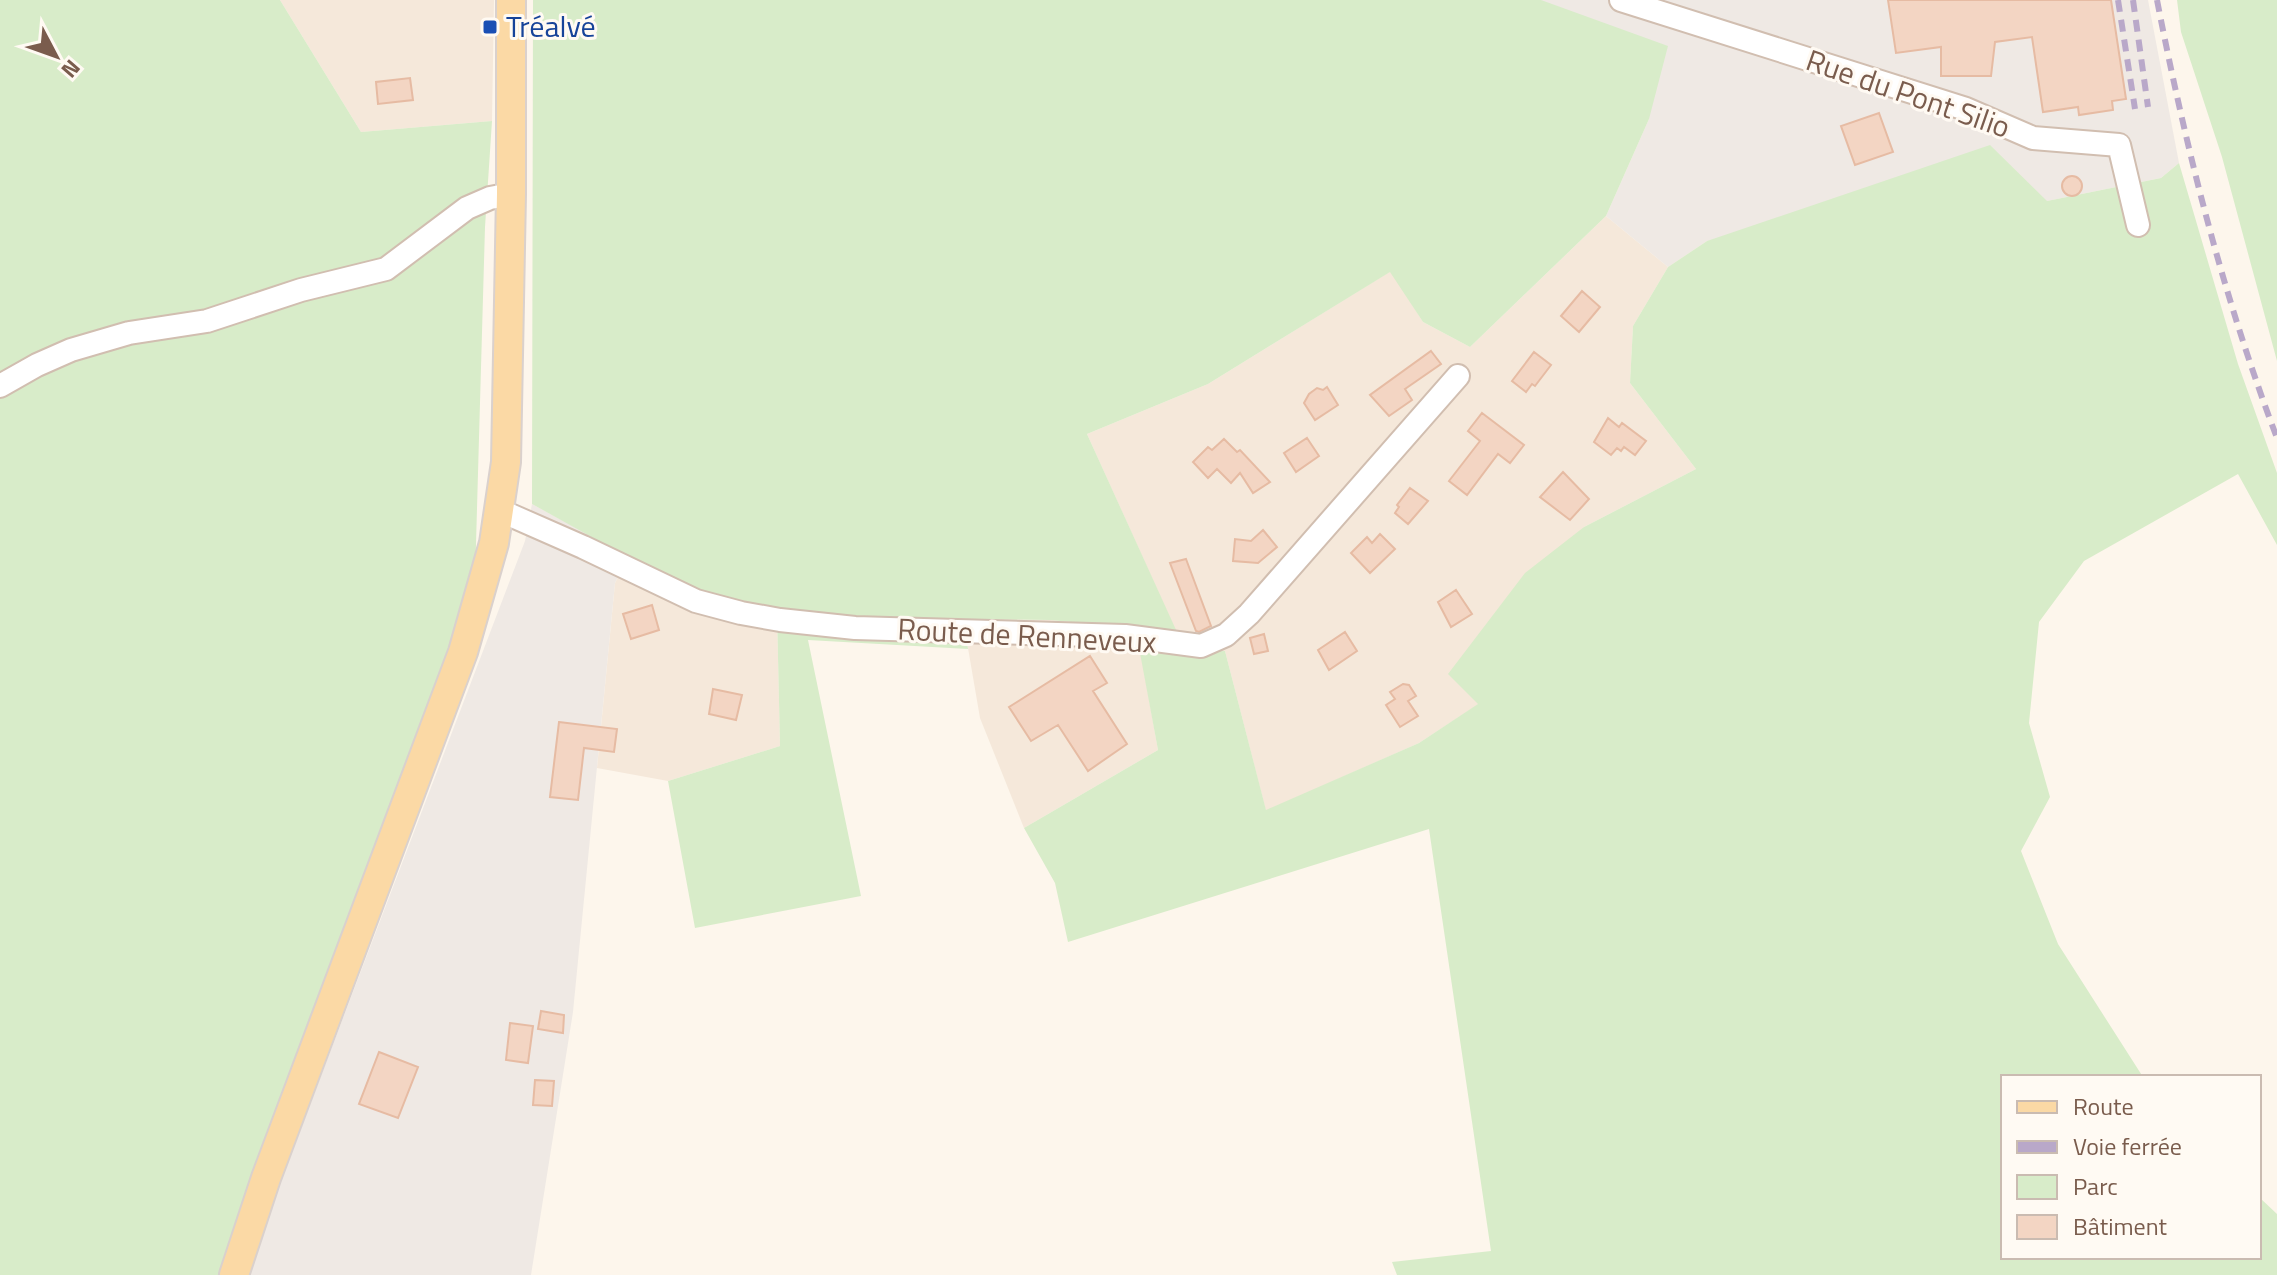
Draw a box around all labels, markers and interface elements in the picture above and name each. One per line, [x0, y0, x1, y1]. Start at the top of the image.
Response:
place label: Tréalvé [506, 3, 596, 49]
north arrow [16, 16, 96, 96]
marker: Tréalvé [481, 18, 499, 36]
street label: Rue du Pont Silio [1800, 37, 2017, 150]
text: N [53, 52, 89, 86]
street label: Route de Renneveux [896, 605, 1158, 665]
legend [2001, 1075, 2261, 1259]
text: Route [2073, 1088, 2134, 1124]
text: Voie ferrée [2073, 1128, 2182, 1164]
text: Parc [2073, 1168, 2118, 1204]
text: Bâtiment [2073, 1208, 2167, 1244]

